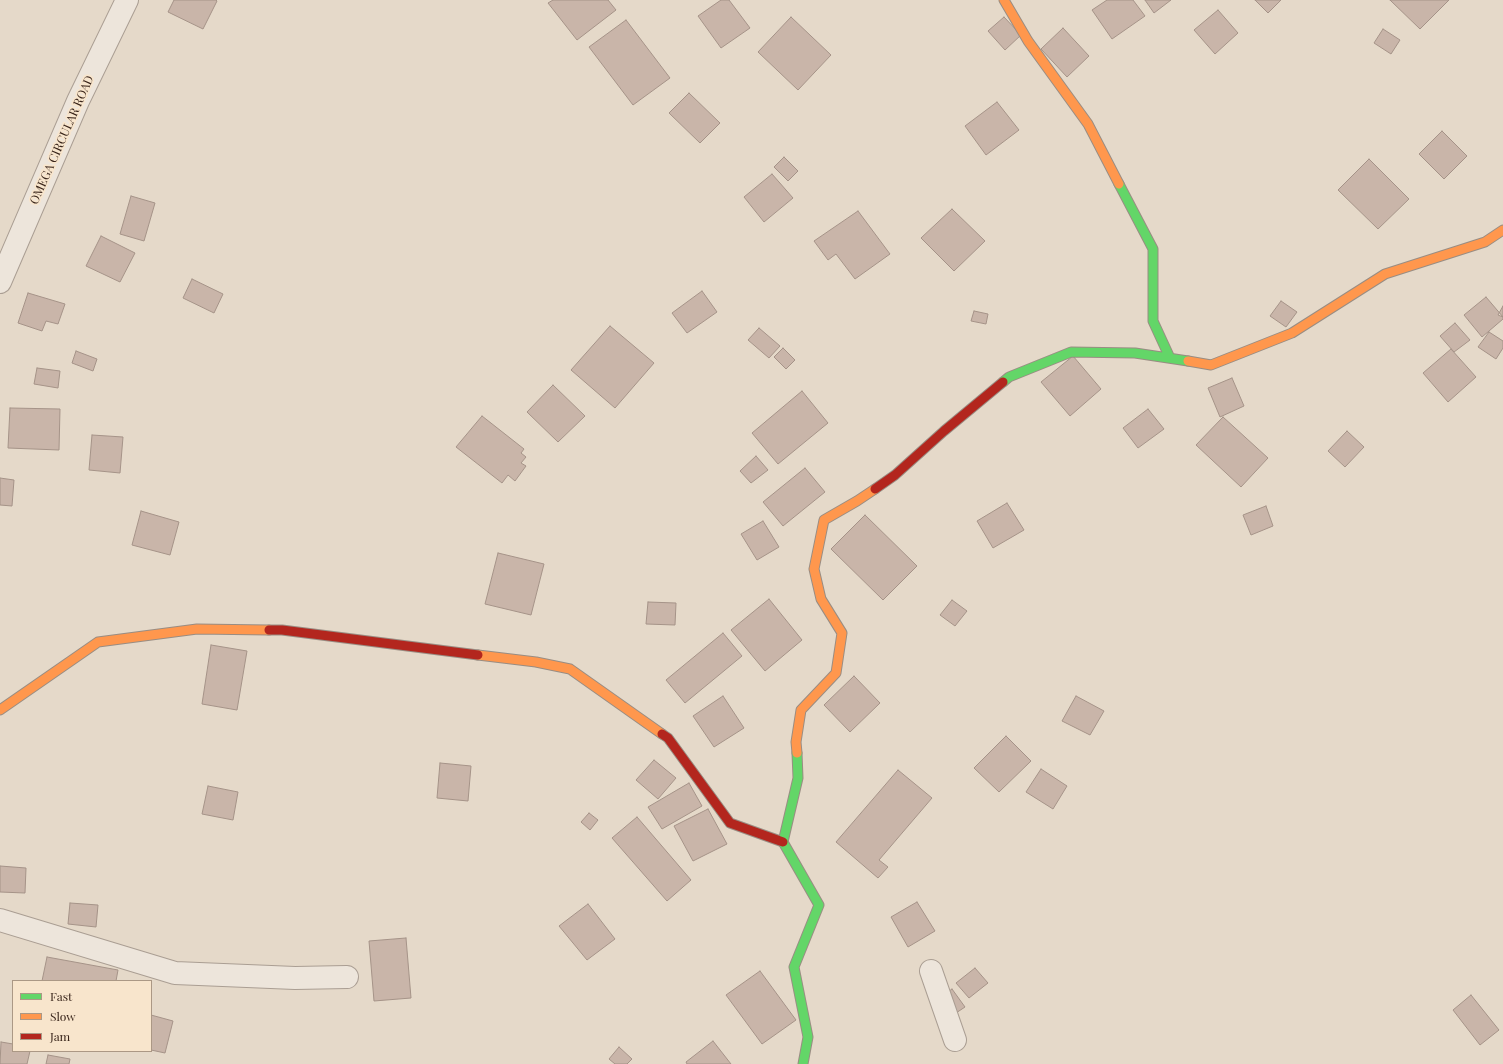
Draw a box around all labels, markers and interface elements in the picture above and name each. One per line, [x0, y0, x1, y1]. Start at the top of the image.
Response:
street label: OMEGA CIRCULAR ROAD [27, 73, 97, 207]
legend [12, 980, 152, 1052]
text: Fast [50, 988, 72, 1004]
text: Slow [50, 1008, 76, 1024]
text: Jam [50, 1028, 70, 1044]

